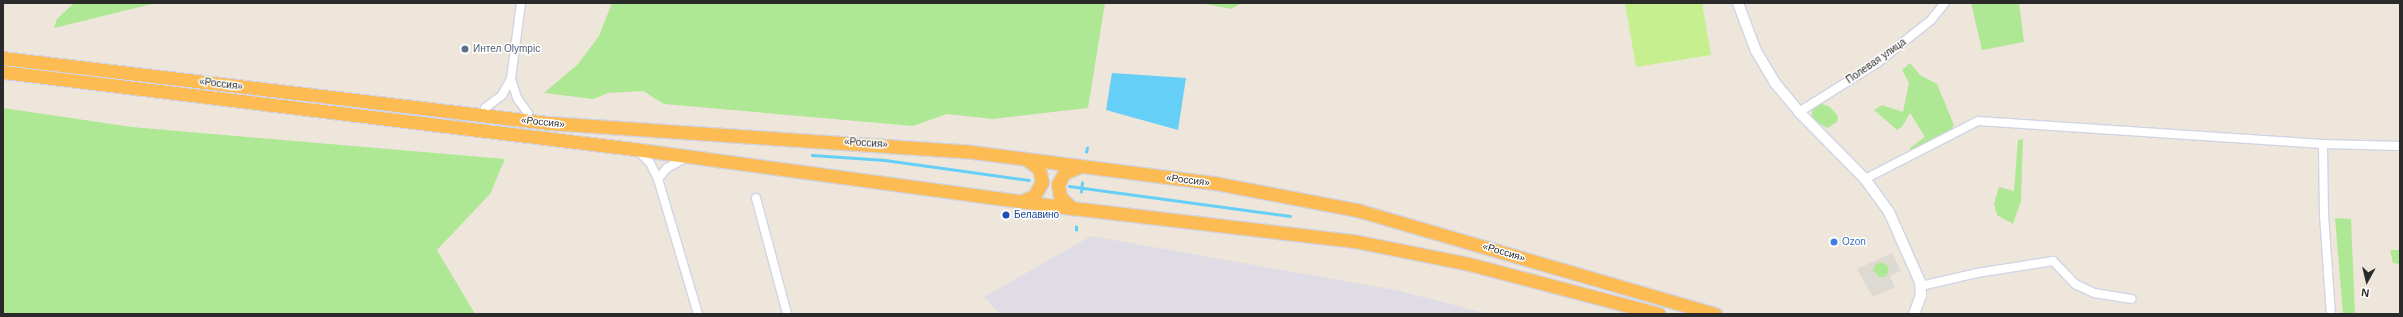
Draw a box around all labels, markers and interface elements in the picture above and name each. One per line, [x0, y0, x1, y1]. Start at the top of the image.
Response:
street label: Полевая улица [1844, 36, 1908, 86]
place label: Интел Olympic [473, 43, 540, 55]
marker: Интел Olympic [460, 44, 470, 54]
street label: «Россия» [198, 75, 244, 93]
street label: «Россия» [521, 114, 565, 130]
street label: «Россия» [844, 135, 888, 151]
street label: «Россия» [1165, 171, 1211, 189]
place label: Белавино [1014, 209, 1059, 221]
marker: Белавино [1001, 210, 1011, 220]
place label: Ozon [1842, 236, 1866, 248]
marker: Ozon [1829, 237, 1839, 247]
street label: «Россия» [1481, 240, 1527, 264]
north arrow [2347, 261, 2387, 301]
text: N [2361, 286, 2370, 299]

